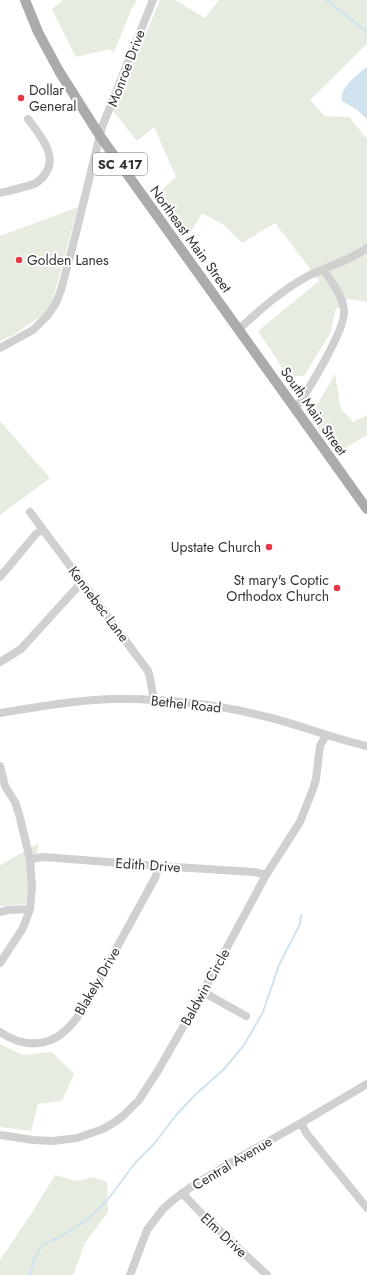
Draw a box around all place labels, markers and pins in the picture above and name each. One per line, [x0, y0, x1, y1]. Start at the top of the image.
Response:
place label: Dollar General [29, 80, 76, 116]
marker: Dollar General [16, 93, 26, 103]
place label: Golden Lanes [27, 250, 109, 270]
marker: Golden Lanes [14, 255, 24, 265]
place label: Upstate Church [171, 537, 261, 557]
marker: Upstate Church [264, 542, 274, 552]
place label: St mary's Coptic Orthodox Church [226, 570, 329, 606]
marker: St mary's Coptic Orthodox Church [332, 583, 342, 593]

